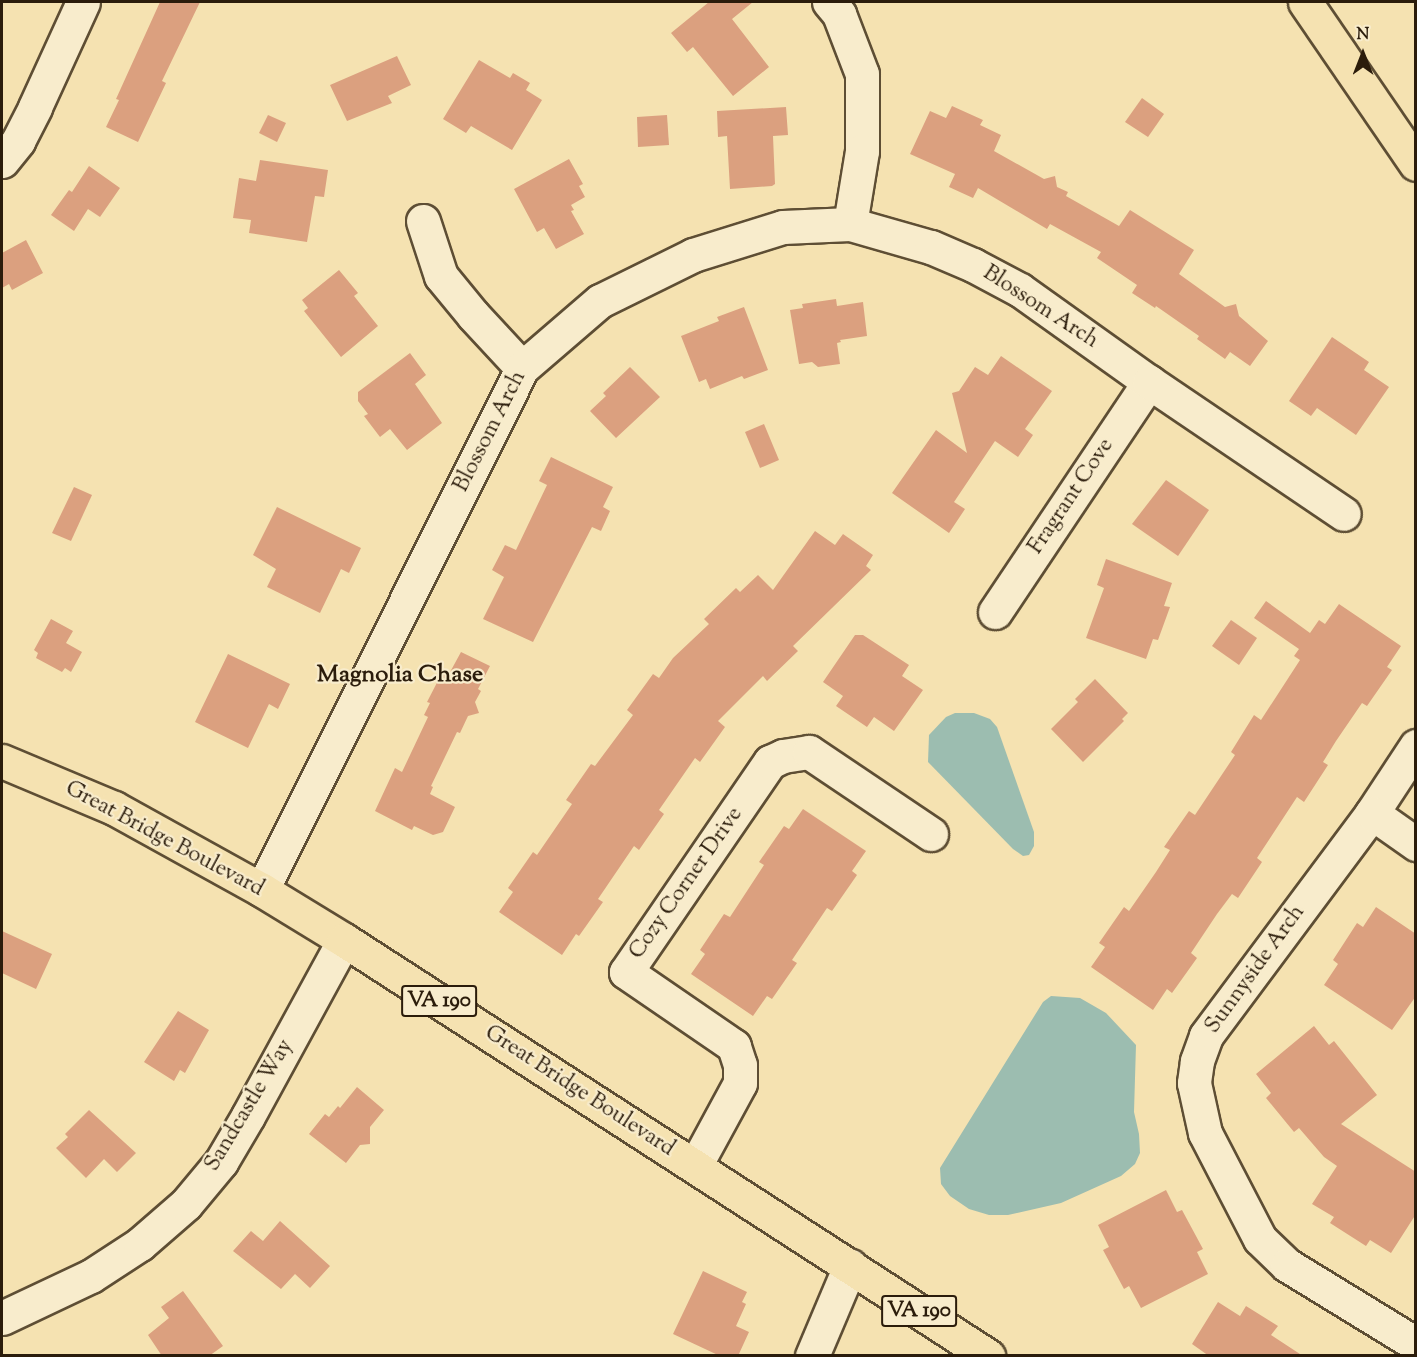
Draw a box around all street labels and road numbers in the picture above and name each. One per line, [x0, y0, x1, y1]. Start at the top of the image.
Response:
street label: Blossom Arch [977, 261, 1103, 355]
street label: Blossom Arch [449, 367, 533, 497]
street label: Fragrant Cove [1024, 434, 1120, 560]
street label: Great Bridge Boulevard [60, 776, 268, 904]
street label: Cozy Corner Drive [625, 803, 749, 965]
street label: Sunnyside Arch [1201, 901, 1311, 1039]
road number: VA 190 [400, 983, 478, 1019]
street label: Great Bridge Boulevard [479, 1021, 679, 1163]
street label: Sandcastle Way [200, 1035, 300, 1177]
road number: VA 190 [880, 1293, 958, 1329]

